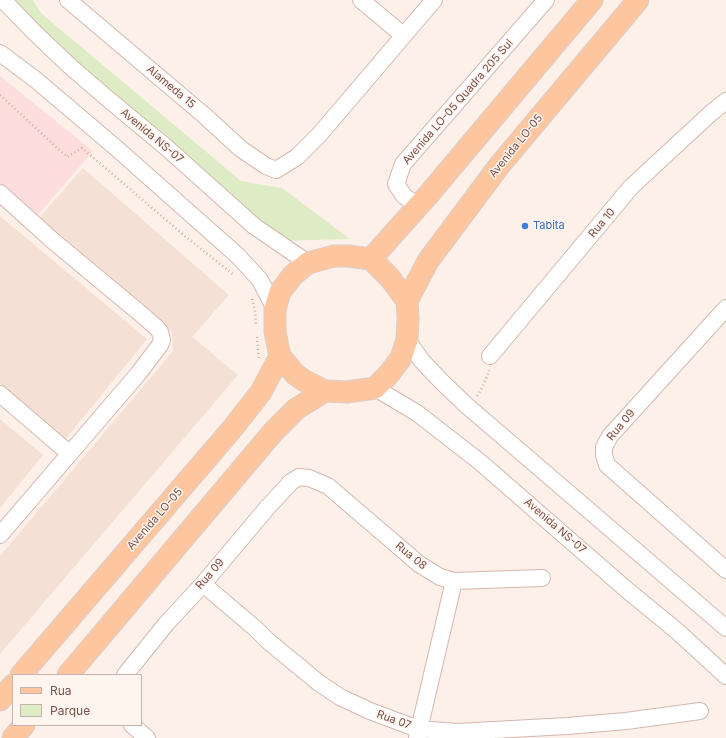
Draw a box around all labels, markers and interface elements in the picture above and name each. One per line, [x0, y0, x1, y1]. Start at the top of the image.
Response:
street label: Avenida LO-05 Quadra 205 Sul [400, 37, 516, 167]
street label: Alameda 15 [144, 63, 198, 111]
street label: Avenida NS-07 [118, 106, 186, 166]
street label: Avenida LO-05 [487, 112, 545, 180]
street label: Rua 10 [586, 206, 618, 240]
place label: Tabita [533, 219, 565, 233]
marker: Tabita [520, 221, 530, 231]
street label: Rua 09 [604, 407, 638, 443]
street label: Avenida LO-05 [125, 485, 185, 553]
street label: Avenida NS-07 [521, 496, 589, 556]
street label: Rua 08 [393, 539, 429, 573]
street label: Rua 09 [193, 556, 227, 592]
legend [12, 674, 142, 726]
text: Rua [50, 683, 72, 698]
text: Parque [50, 703, 90, 718]
street label: Rua 07 [375, 708, 413, 732]

